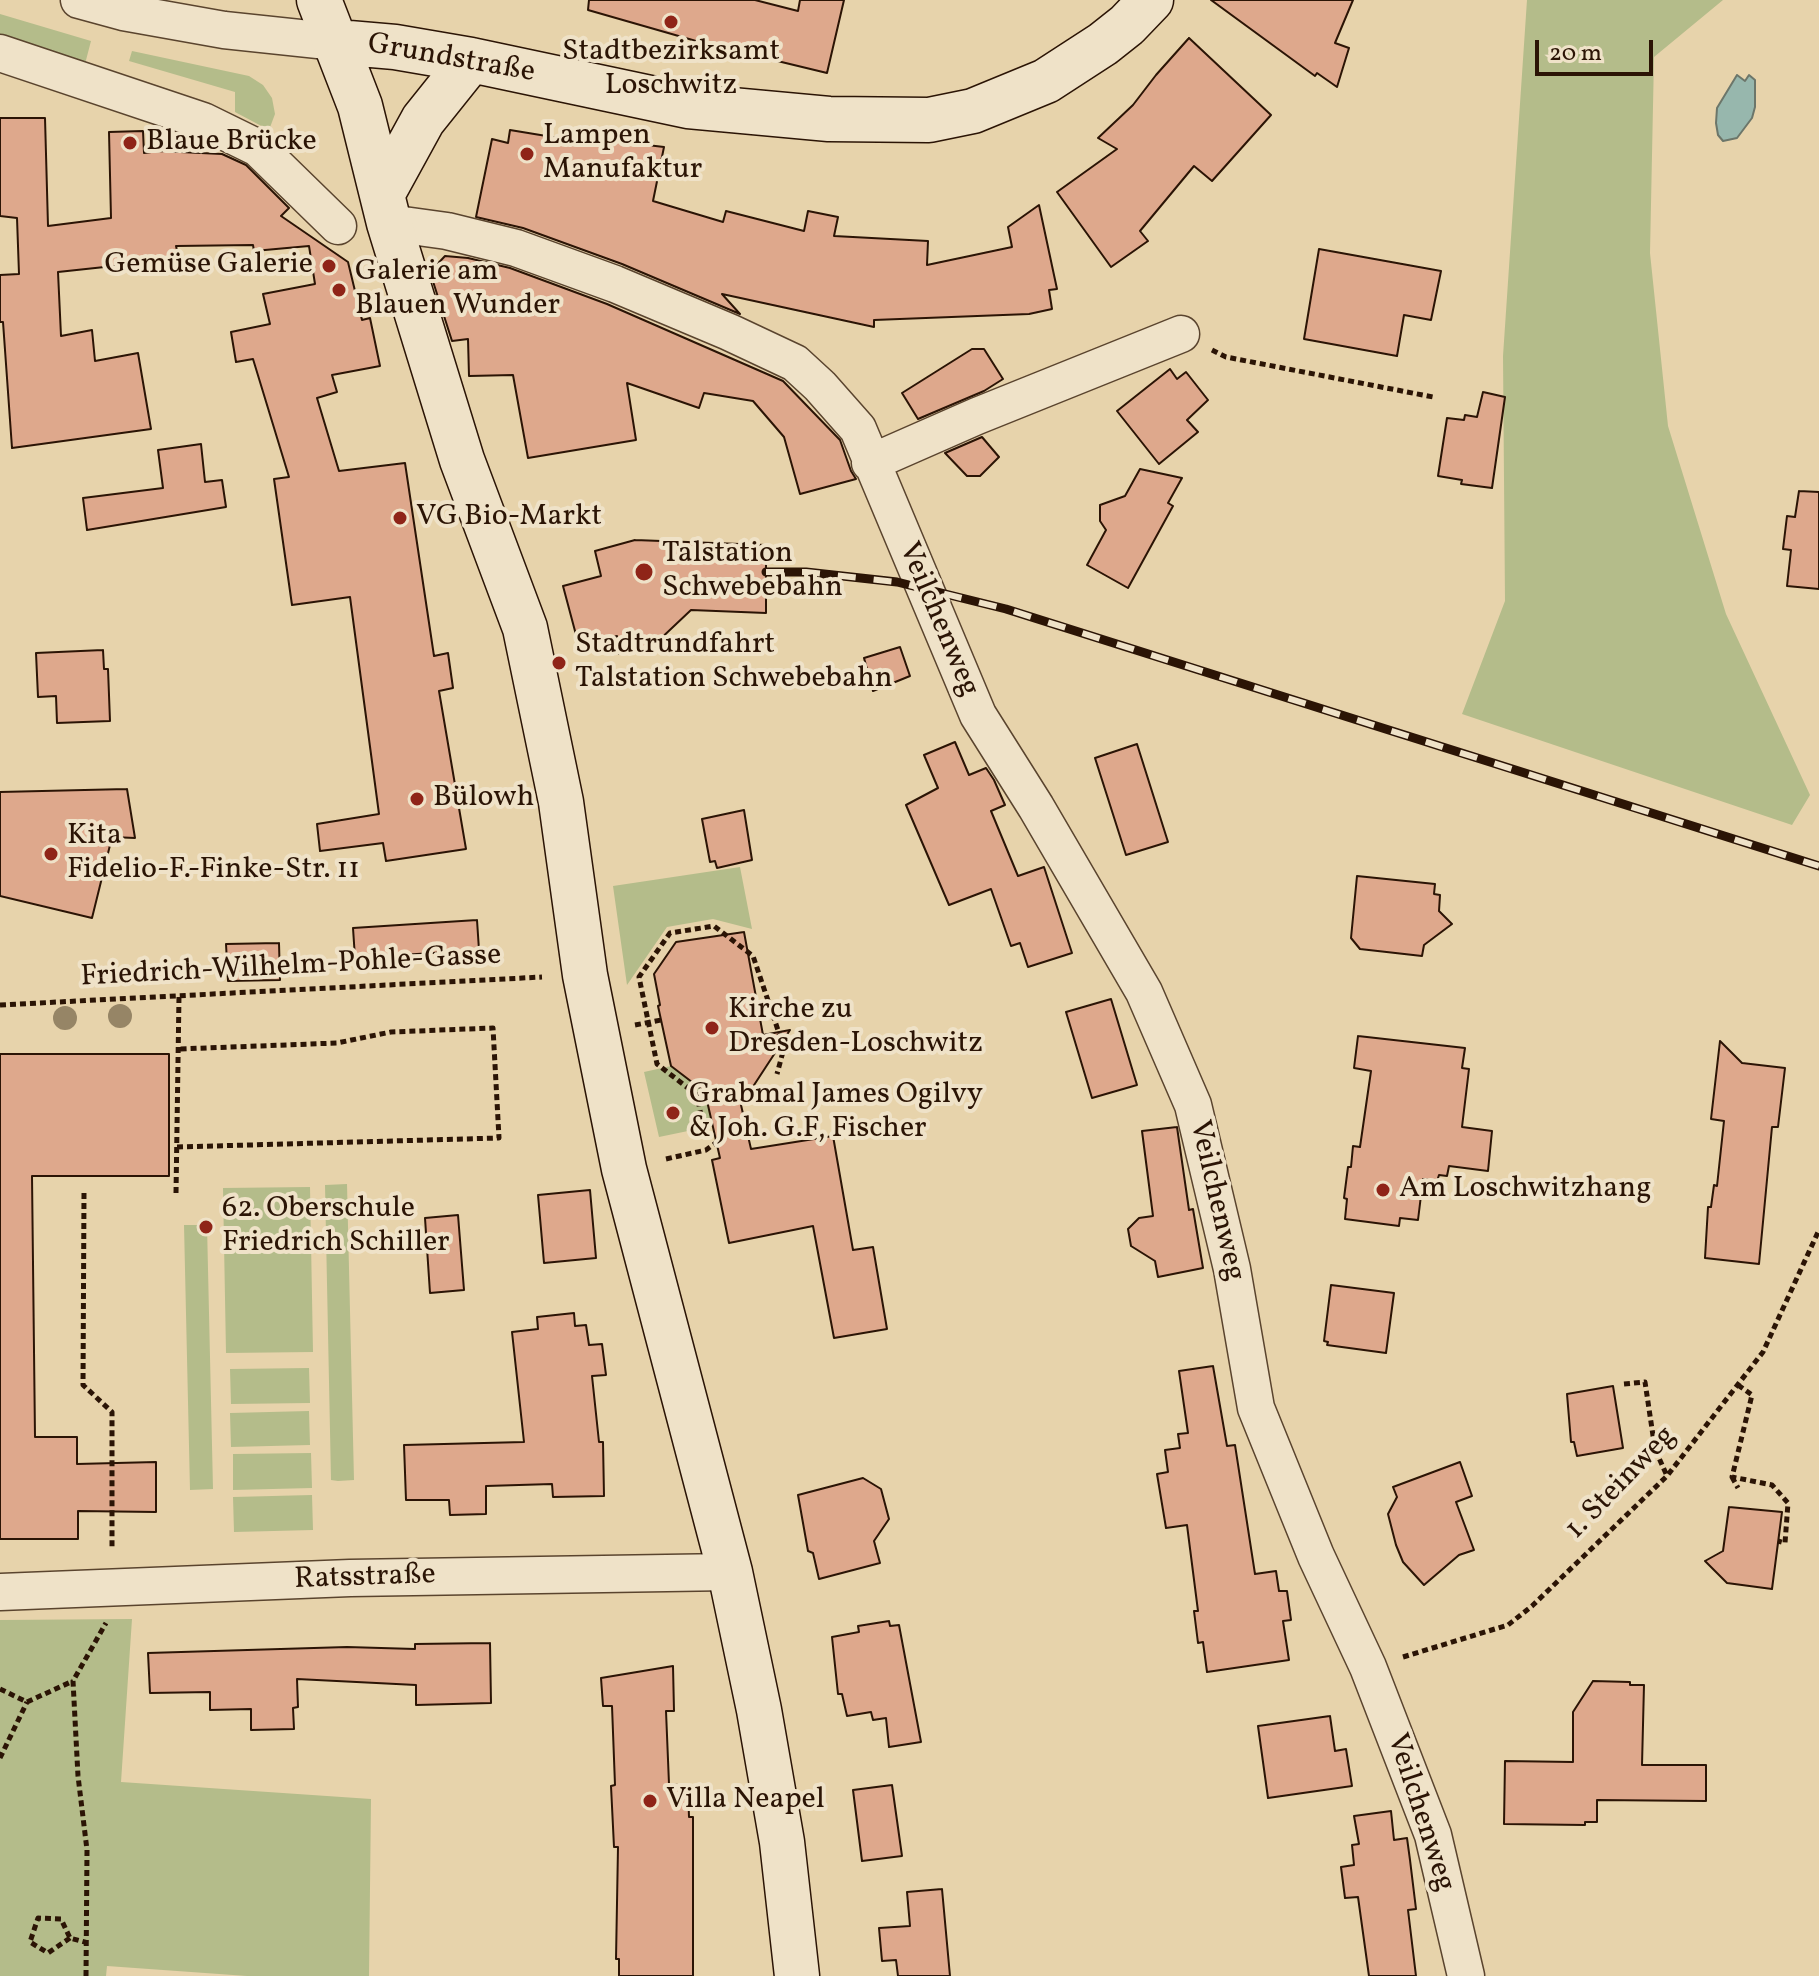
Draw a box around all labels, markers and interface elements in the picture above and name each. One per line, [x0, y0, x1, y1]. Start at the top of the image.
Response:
marker: Stadtbezirksamt Loschwitz [662, 13, 680, 31]
scale bar [1539, 24, 1657, 74]
street label: Grundstraße [365, 28, 537, 92]
place label: Stadtbezirksamt Loschwitz [562, 35, 780, 106]
text: 20 m [1549, 37, 1602, 71]
place label: Lampen Manufaktur [543, 119, 702, 190]
place label: Blaue Brücke [146, 125, 317, 161]
marker: Blaue Brücke [121, 134, 139, 152]
marker: Lampen Manufaktur [518, 145, 536, 163]
place label: Gemüse Galerie [104, 248, 313, 284]
place label: Galerie am Blauen Wunder [355, 255, 560, 326]
marker: Gemüse Galerie [320, 257, 338, 275]
marker: Galerie am Blauen Wunder [330, 281, 348, 299]
place label: VG Bio-Markt [416, 500, 602, 536]
marker: VG Bio-Markt [391, 509, 409, 527]
place label: Talstation Schwebebahn [662, 537, 843, 608]
street label: Veilchenweg [888, 538, 986, 702]
marker: Talstation Schwebebahn [633, 561, 655, 583]
place label: Stadtrundfahrt Talstation Schwebebahn [575, 628, 893, 698]
marker: Stadtrundfahrt Talstation Schwebebahn [550, 654, 568, 672]
place label: Bülowh [433, 781, 534, 817]
marker: Bülowh [408, 790, 426, 808]
place label: Kita Fidelio-F.-Finke-Str. 11 [67, 819, 360, 890]
marker: Kita Fidelio-F.-Finke-Str. 11 [42, 845, 60, 863]
street label: Friedrich-Wilhelm-Pohle-Gasse [80, 939, 502, 997]
place label: Kirche zu Dresden-Loschwitz [728, 993, 983, 1064]
marker: Kirche zu Dresden-Loschwitz [703, 1019, 721, 1037]
place label: Grabmal James Ogilvy & Joh. G.F, Fischer [689, 1078, 983, 1148]
marker: Grabmal James Ogilvy & Joh. G.F, Fischer [664, 1104, 682, 1122]
street label: Veilchenweg [1179, 1117, 1251, 1285]
place label: Am Loschwitzhang [1399, 1172, 1651, 1208]
marker: Am Loschwitzhang [1374, 1181, 1392, 1199]
place label: 62. Oberschule Friedrich Schiller [222, 1192, 450, 1262]
marker: 62. Oberschule Friedrich Schiller [197, 1218, 215, 1236]
street label: 1. Steinweg [1559, 1420, 1685, 1548]
street label: Ratsstraße [294, 1559, 436, 1599]
street label: Veilchenweg [1377, 1730, 1461, 1896]
place label: Villa Neapel [666, 1783, 825, 1819]
marker: Villa Neapel [641, 1792, 659, 1810]

